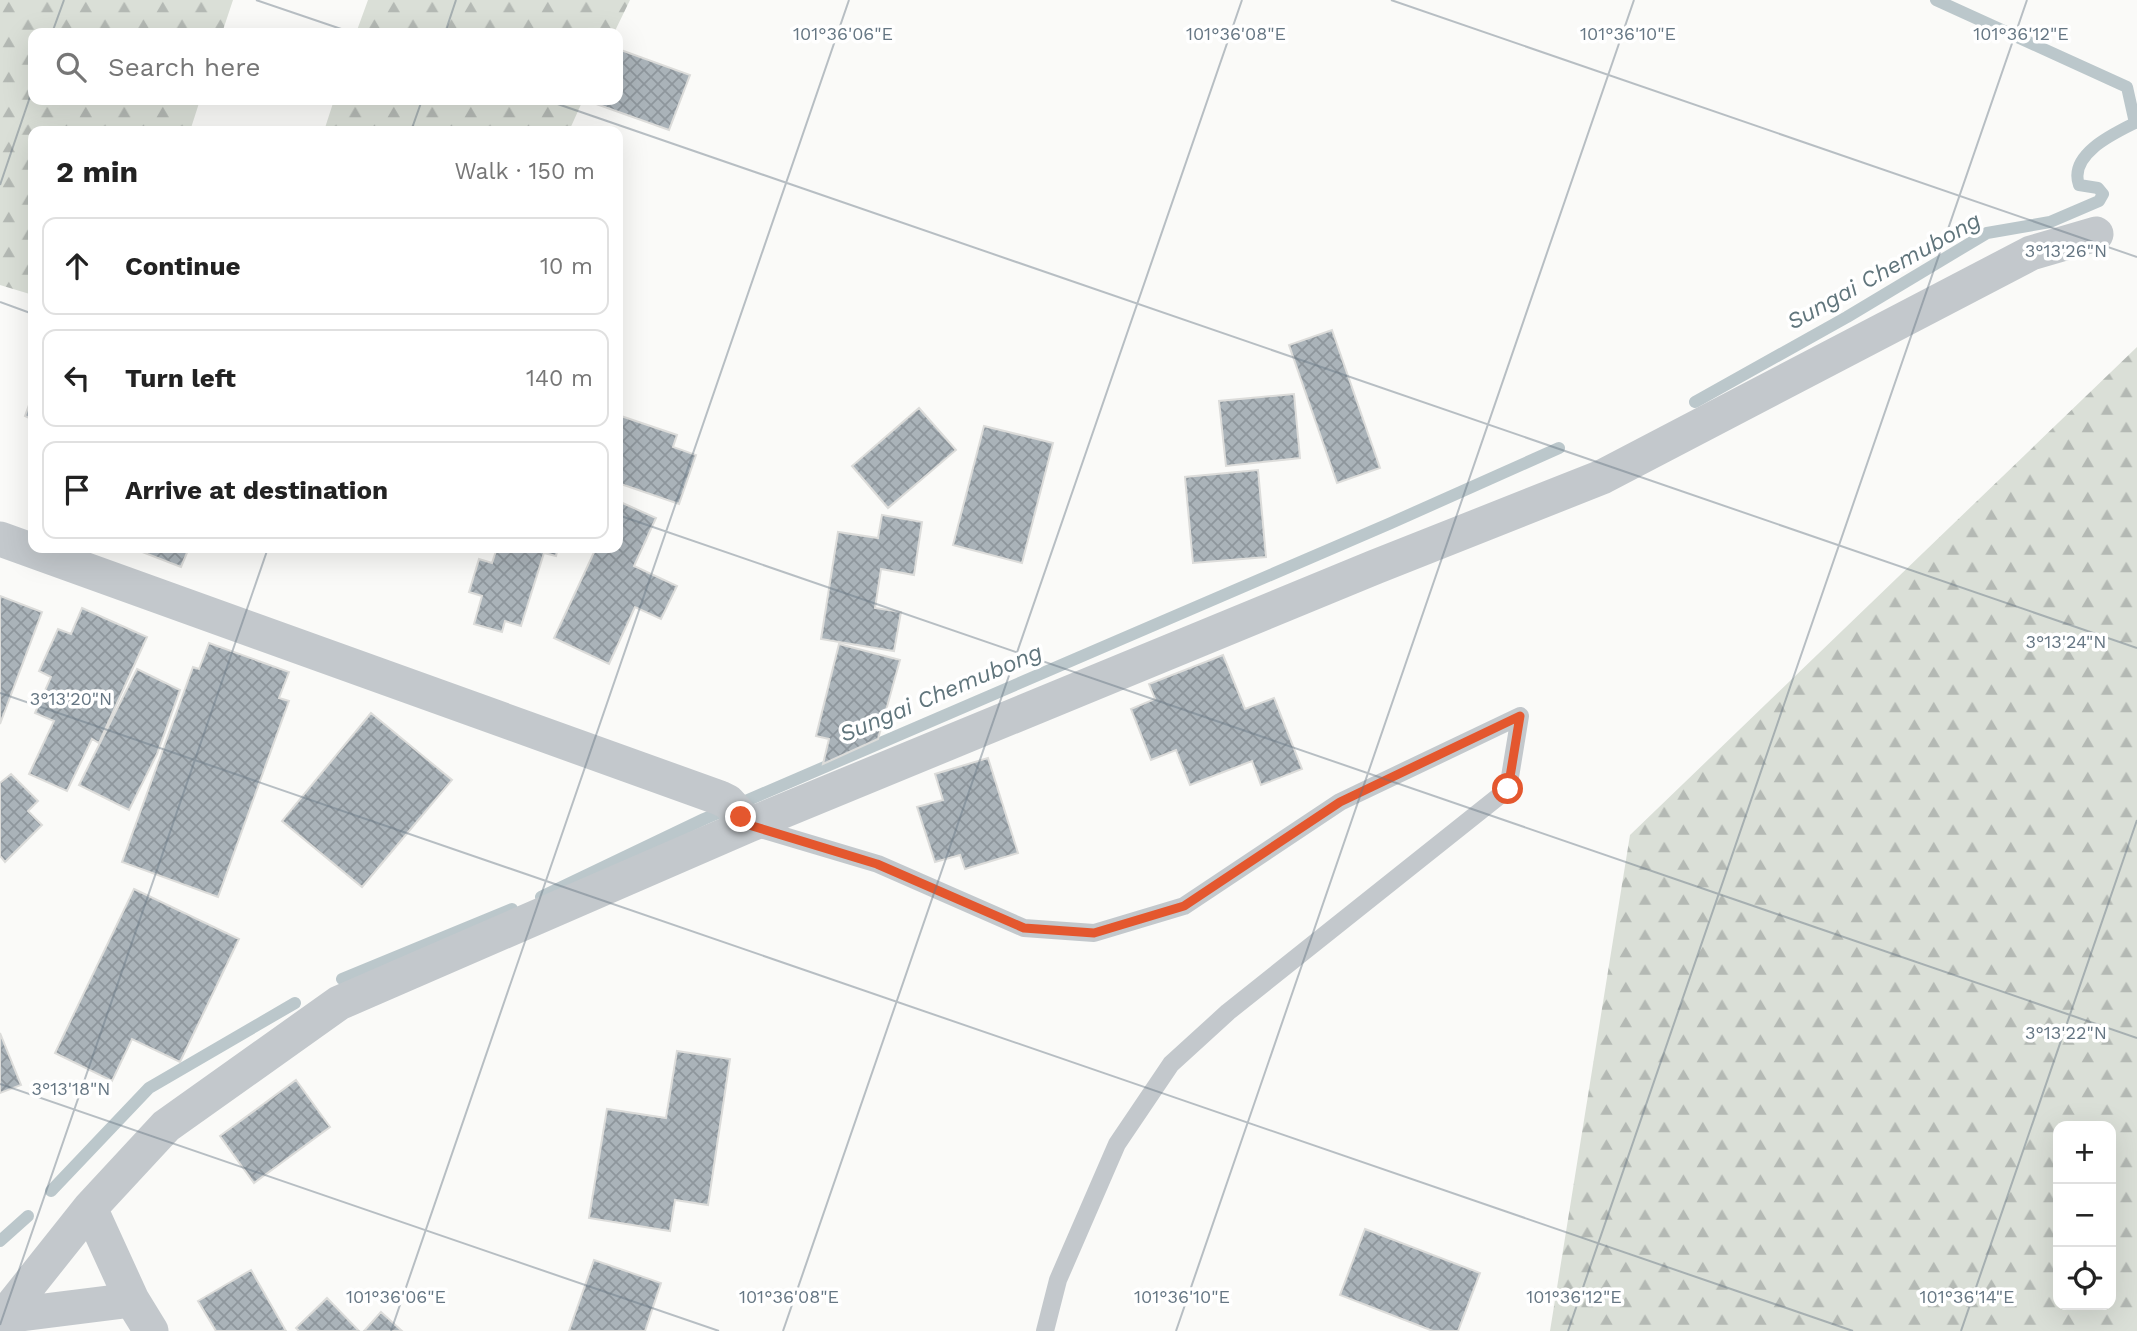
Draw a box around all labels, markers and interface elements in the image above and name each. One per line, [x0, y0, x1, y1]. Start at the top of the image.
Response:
text: 101°36'06"E [793, 23, 893, 44]
text: 101°36'08"E [1186, 23, 1286, 44]
text: 101°36'10"E [1580, 23, 1676, 44]
text: 101°36'12"E [1973, 23, 2069, 44]
search box [28, 28, 623, 105]
icon: search [52, 48, 90, 86]
text: Search here [108, 52, 260, 82]
text: 2 min [56, 154, 138, 189]
text: Walk · 150 m [454, 158, 595, 185]
water label: Sungai Chemubong [1782, 206, 1986, 336]
text: 3°13'26"N [2025, 240, 2107, 261]
icon: ahead [58, 247, 96, 285]
text: Continue [125, 251, 241, 281]
text: 10 m [540, 253, 593, 280]
icon: left [58, 359, 96, 397]
text: Turn left [125, 363, 236, 393]
text: 140 m [526, 365, 593, 392]
icon: arrive [58, 471, 96, 509]
text: Arrive at destination [125, 475, 388, 505]
text: 3°13'24"N [2025, 631, 2107, 652]
water label: Sungai Chemubong [836, 638, 1046, 748]
text: 3°13'20"N [30, 688, 112, 709]
route start [1492, 773, 1523, 804]
route end [725, 801, 756, 832]
text: 3°13'22"N [2025, 1022, 2107, 1043]
text: 3°13'18"N [31, 1078, 111, 1099]
map controls [2053, 1121, 2116, 1310]
button: + [2053, 1121, 2116, 1184]
button: − [2053, 1184, 2116, 1247]
button: locate [2053, 1247, 2116, 1310]
text: 101°36'06"E [346, 1286, 446, 1307]
text: 101°36'08"E [739, 1286, 839, 1307]
text: 101°36'10"E [1134, 1286, 1230, 1307]
text: 101°36'12"E [1526, 1286, 1622, 1307]
text: 101°36'14"E [1919, 1286, 2015, 1307]

